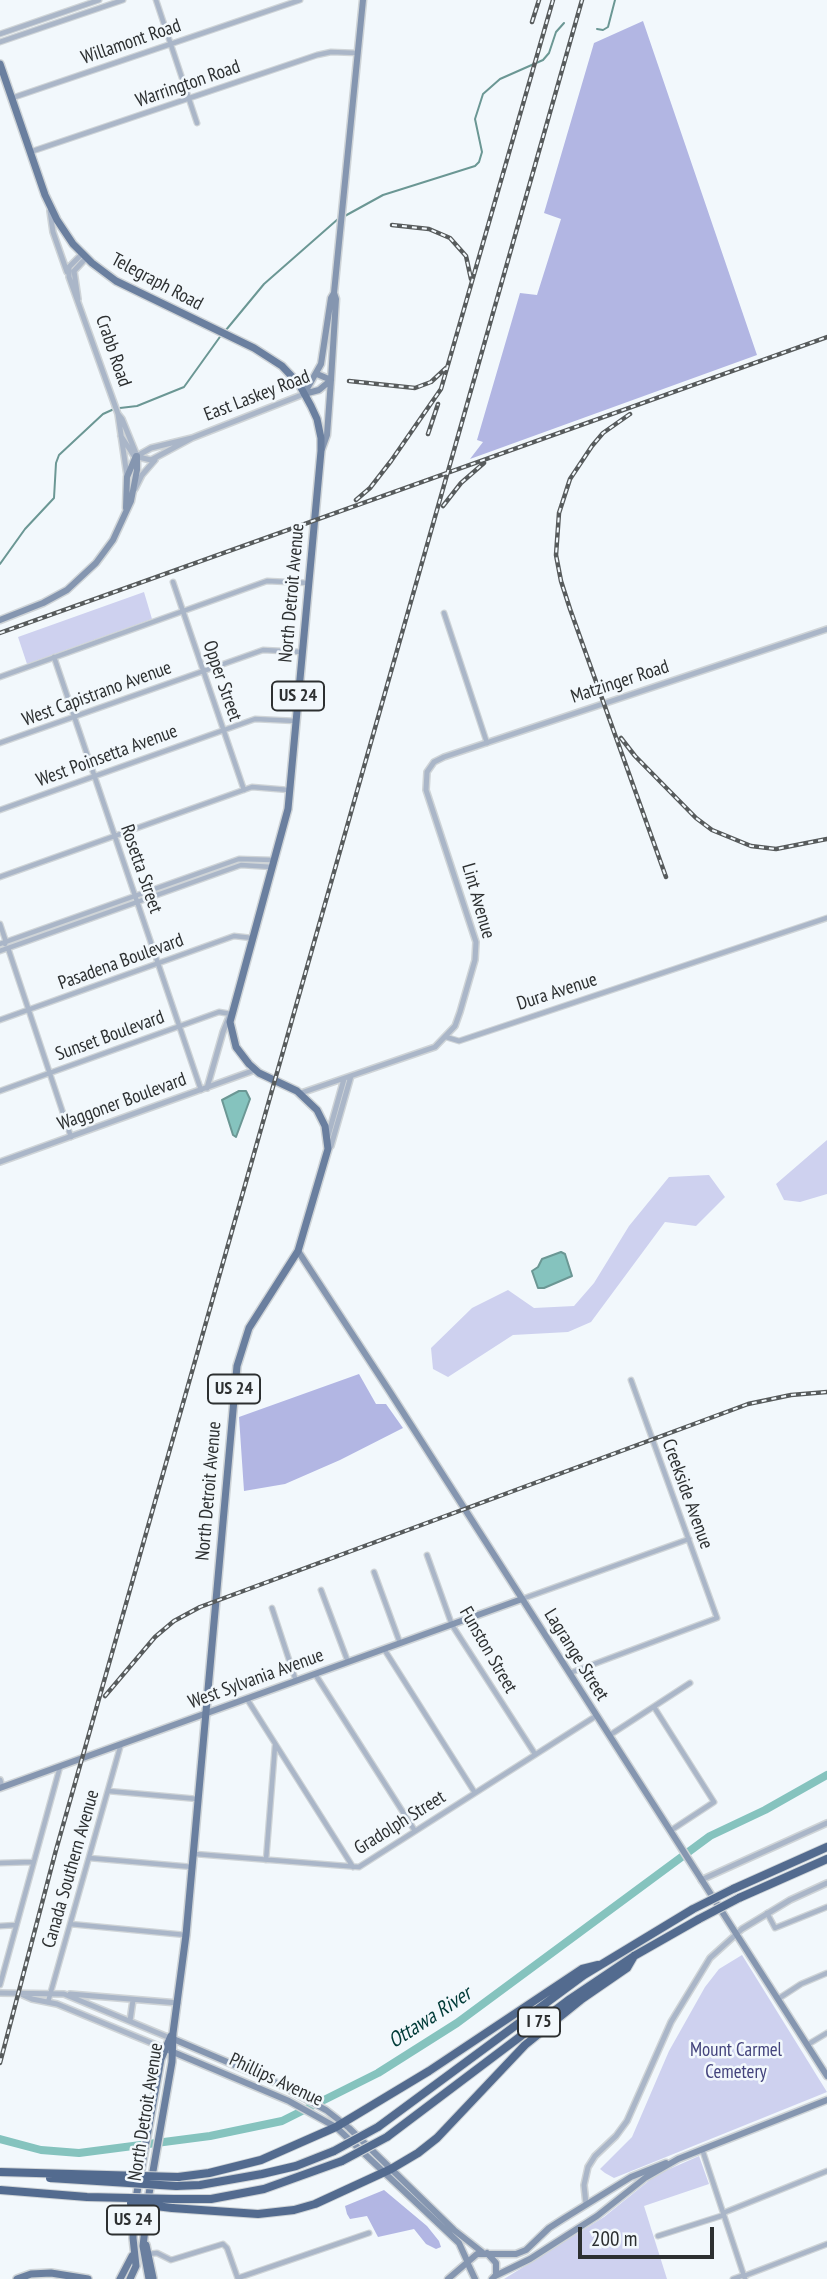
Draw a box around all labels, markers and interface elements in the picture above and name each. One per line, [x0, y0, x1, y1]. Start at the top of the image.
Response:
street label: Willamont Road [78, 14, 184, 70]
street label: Warrington Road [133, 55, 243, 113]
street label: Telegraph Road [107, 248, 207, 316]
street label: Crabb Road [90, 312, 136, 390]
street label: East Laskey Road [201, 365, 313, 427]
street label: North Detroit Avenue [275, 522, 309, 664]
street label: Opper Street [198, 638, 246, 724]
street label: Matzinger Road [568, 655, 672, 709]
street label: West Capistrano Avenue [19, 656, 175, 732]
road number: US 24 [272, 682, 324, 710]
street label: West Poinsetta Avenue [33, 720, 181, 792]
street label: Rosetta Street [115, 822, 167, 916]
street label: Lint Avenue [456, 861, 500, 941]
street label: Pasadena Boulevard [55, 929, 187, 995]
street label: Dura Avenue [514, 968, 600, 1016]
street label: Sunset Boulevard [53, 1006, 167, 1066]
street label: Waggoner Boulevard [54, 1068, 190, 1136]
road number: US 24 [208, 1374, 260, 1404]
street label: North Detroit Avenue [192, 1420, 226, 1562]
street label: Creekside Avenue [657, 1436, 717, 1552]
street label: Funston Street [454, 1603, 522, 1697]
street label: Lagrange Street [539, 1605, 613, 1705]
street label: West Sylvania Avenue [185, 1644, 327, 1714]
street label: Gradolph Street [350, 1786, 450, 1860]
street label: Canada Southern Avenue [38, 1787, 104, 1951]
water label: Ottawa River [384, 1982, 476, 2054]
road number: I 75 [518, 2008, 560, 2036]
park label: Mount Carmel Cemetery [690, 2040, 782, 2084]
street label: North Detroit Avenue [124, 2041, 168, 2183]
street label: Phillips Avenue [226, 2048, 326, 2112]
road number: US 24 [107, 2206, 159, 2234]
scale bar [582, 2212, 718, 2256]
text: 200 m [591, 2225, 637, 2252]

